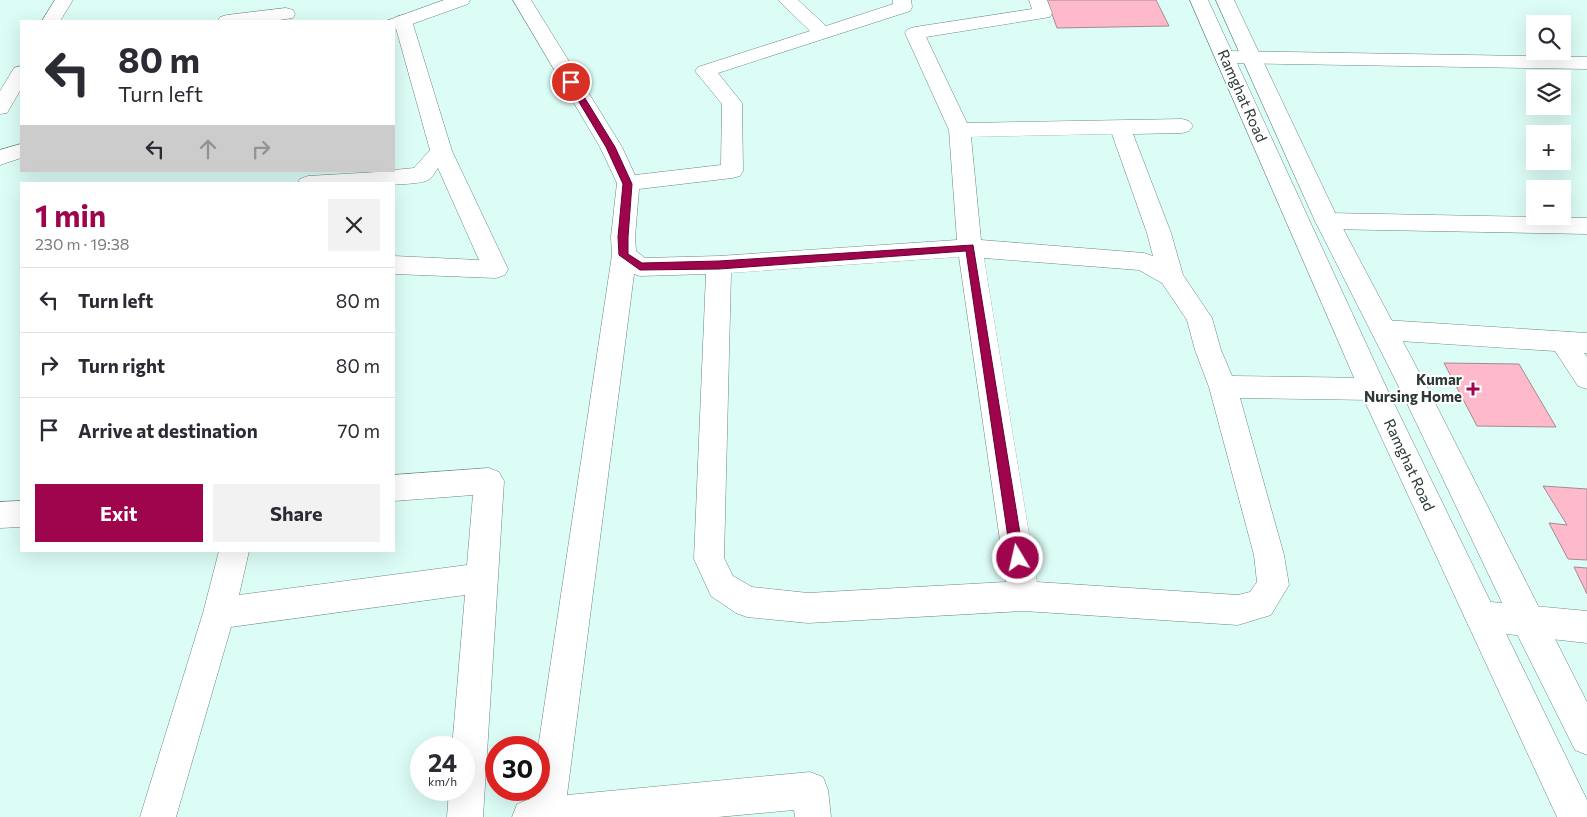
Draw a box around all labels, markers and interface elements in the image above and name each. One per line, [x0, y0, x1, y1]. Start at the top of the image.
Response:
map controls [1526, 15, 1571, 225]
button: search [1526, 15, 1571, 60]
text: 80 m [118, 37, 200, 80]
icon: left [35, 40, 100, 105]
street label: Ramghat Road [1214, 46, 1271, 145]
pin [550, 61, 592, 103]
icon: arrive [557, 68, 585, 96]
button: layers [1526, 70, 1571, 115]
text: Turn left [118, 80, 203, 107]
button: + [1526, 125, 1571, 170]
icon: left [141, 135, 169, 163]
icon: ahead [194, 135, 222, 163]
icon: right [247, 135, 275, 163]
button: − [1526, 180, 1571, 225]
text: 1 min [35, 196, 106, 233]
button: close [328, 199, 380, 251]
text: 230 m · 19:38 [35, 234, 130, 253]
icon: left [35, 286, 63, 314]
text: Turn left [78, 289, 153, 312]
text: 80 m [336, 289, 380, 312]
icon: right [35, 351, 63, 379]
text: Turn right [78, 354, 165, 377]
text: 80 m [336, 354, 380, 377]
place label: Kumar Nursing Home [1364, 370, 1462, 405]
marker: Kumar Nursing Home [1466, 382, 1480, 396]
icon: arrive [35, 416, 63, 444]
street label: Ramghat Road [1381, 416, 1439, 513]
text: Arrive at destination [78, 419, 258, 442]
text: 70 m [337, 419, 380, 442]
button: Exit [35, 484, 203, 542]
button: Share [213, 484, 380, 542]
position arrow [991, 531, 1043, 583]
speed limit sign: 30 [485, 736, 550, 801]
text: 24 [428, 747, 457, 777]
text: km/h [428, 774, 457, 788]

